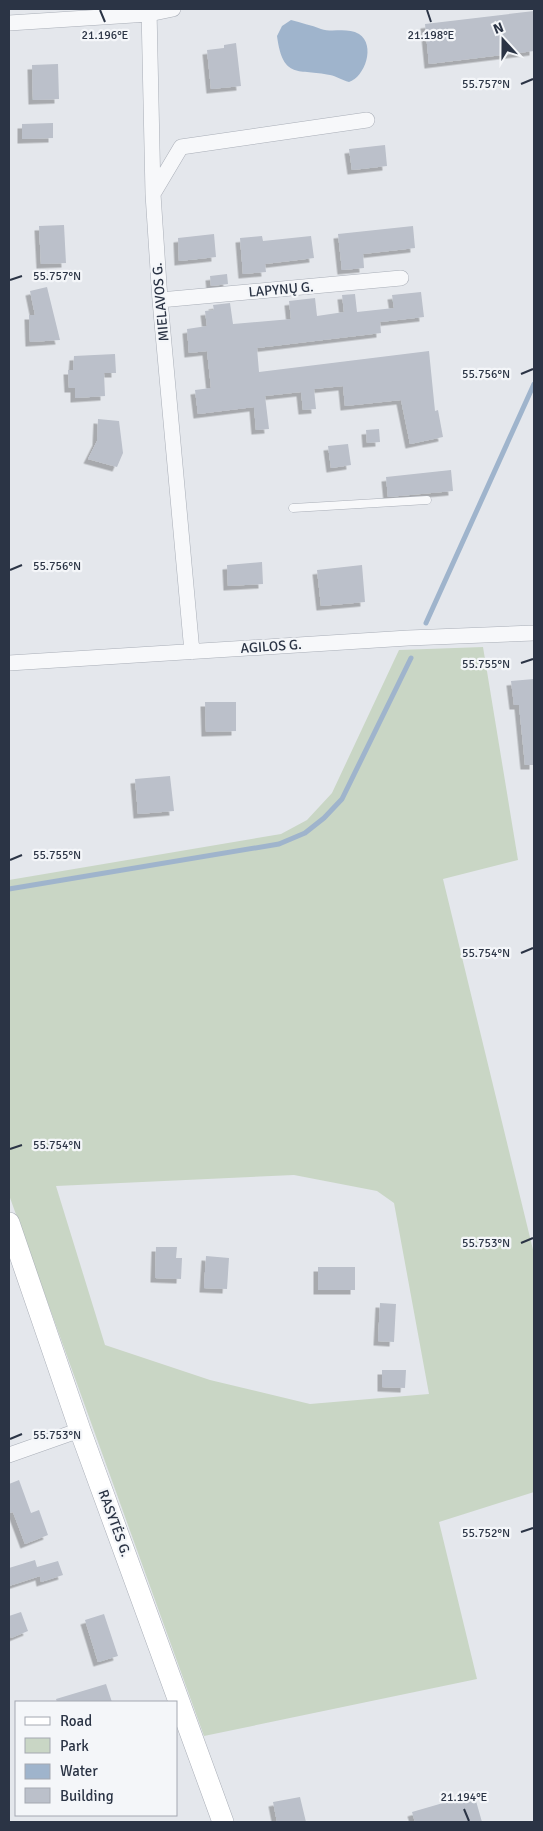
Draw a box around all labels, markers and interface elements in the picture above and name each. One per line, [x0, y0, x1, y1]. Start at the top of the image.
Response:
north arrow [478, 15, 528, 65]
text: N [491, 19, 506, 38]
text: 21.196°E [82, 28, 129, 43]
text: 21.198°E [408, 28, 455, 43]
text: 55.757°N [462, 77, 510, 92]
street label: MIELAVOS G. [149, 262, 172, 342]
text: 55.757°N [33, 269, 81, 284]
street label: LAPYNŲ G. [248, 278, 314, 301]
text: 55.756°N [462, 367, 510, 382]
text: 55.756°N [33, 559, 81, 574]
street label: AGILOS G. [240, 636, 302, 657]
text: 55.755°N [462, 657, 510, 672]
text: 55.755°N [33, 848, 81, 863]
text: 55.754°N [462, 946, 510, 961]
text: 55.754°N [33, 1138, 81, 1153]
text: 55.753°N [462, 1236, 510, 1251]
text: 55.753°N [33, 1428, 81, 1443]
street label: RASYTĖS G. [95, 1487, 134, 1559]
text: 55.752°N [462, 1526, 510, 1541]
legend [15, 1701, 178, 1816]
text: Road [60, 1712, 92, 1730]
text: Park [60, 1737, 89, 1755]
text: Water [60, 1762, 98, 1780]
text: Building [60, 1787, 114, 1805]
text: 21.194°E [441, 1790, 488, 1805]

